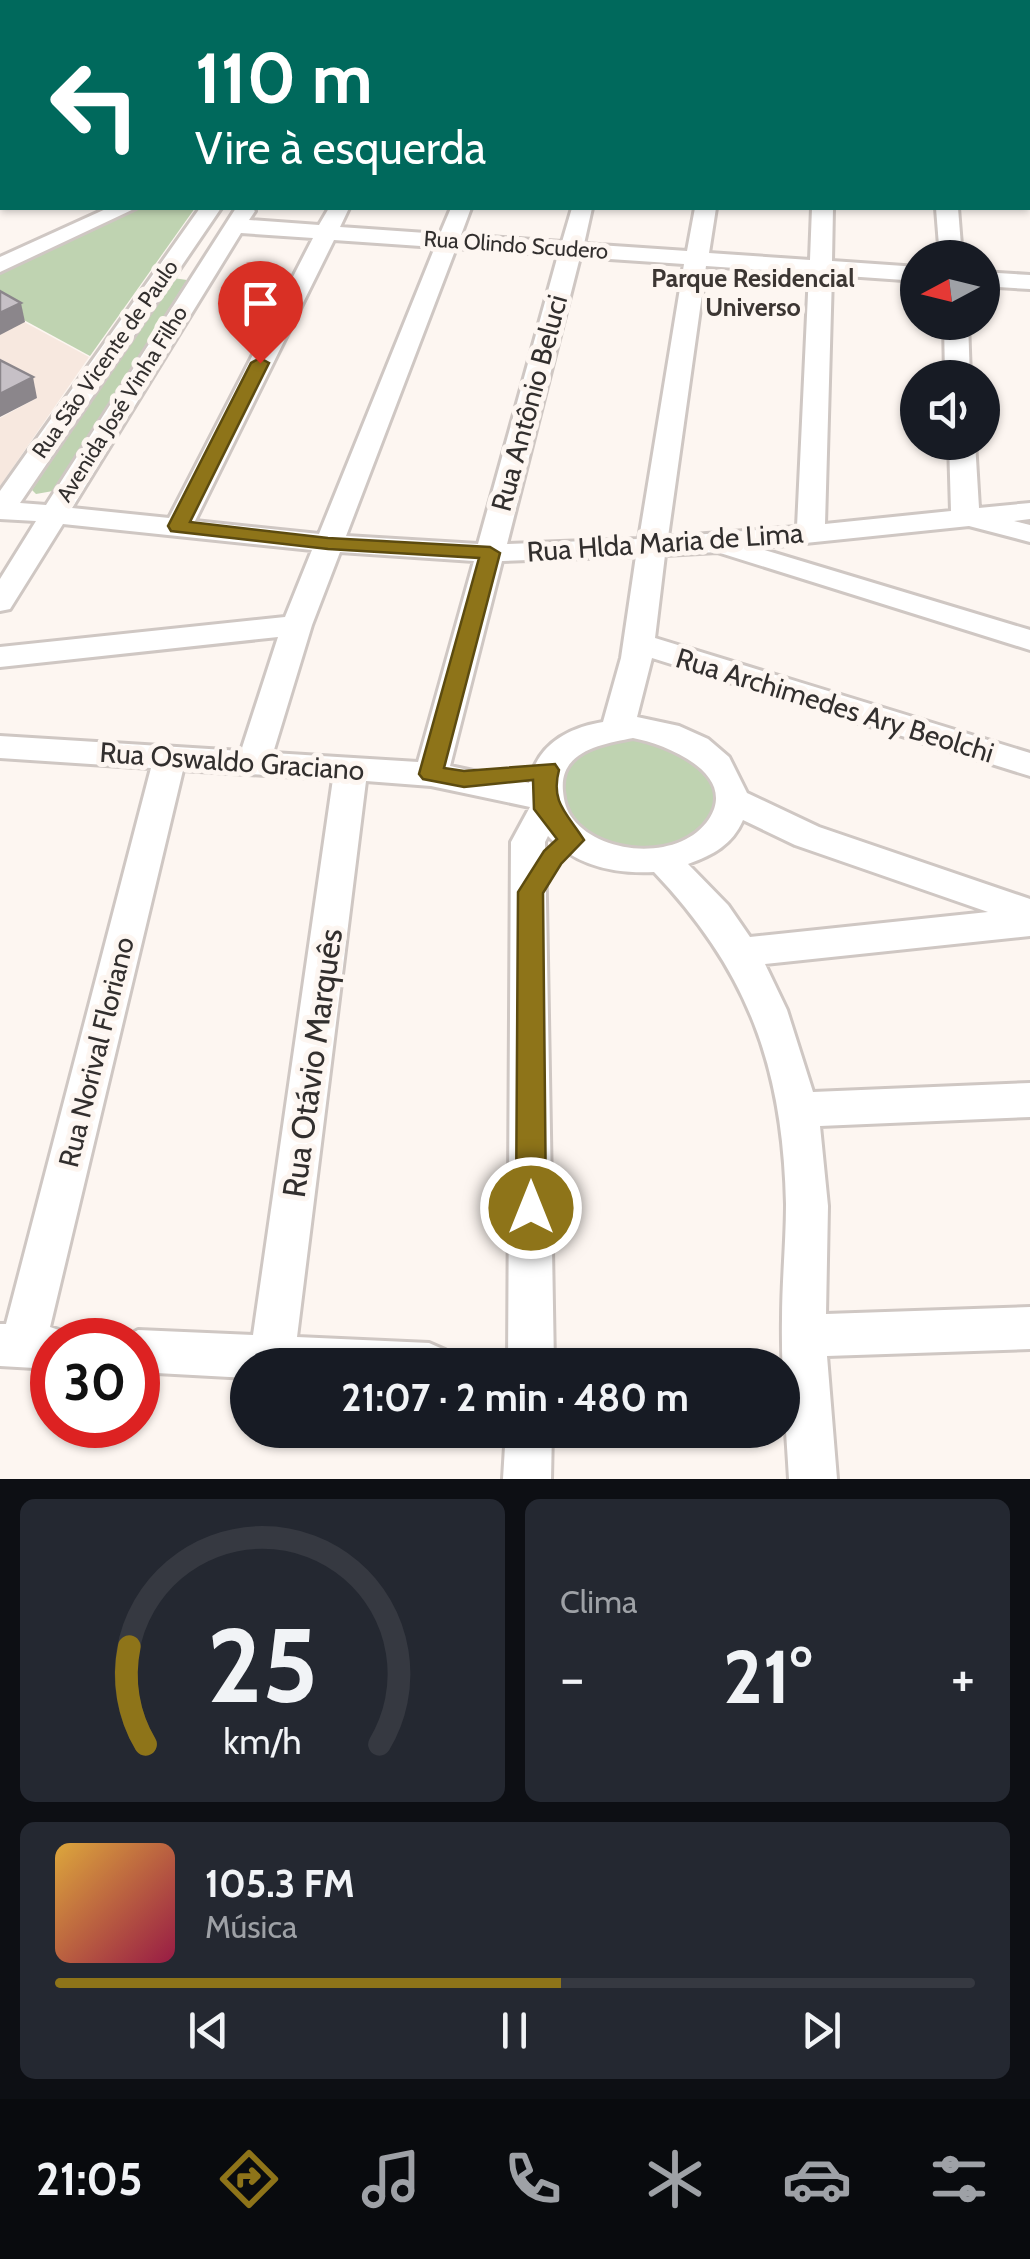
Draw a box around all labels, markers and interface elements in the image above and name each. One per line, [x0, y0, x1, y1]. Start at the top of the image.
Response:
text: 110 m [195, 35, 373, 121]
icon: left [30, 40, 160, 170]
text: Vire à esquerda [195, 121, 486, 175]
street label: Rua Olindo Scudero [423, 225, 609, 265]
north arrow [900, 240, 1000, 340]
map controls [900, 240, 1000, 460]
street label: Rua São Vicente de Paulo [26, 254, 184, 464]
pin [218, 261, 303, 364]
district label: Parque Residencial Universo [651, 263, 855, 322]
icon: arrive [233, 276, 288, 331]
street label: Rua Antônio Beluci [484, 291, 574, 515]
street label: Avenida José Vinha Filho [51, 301, 193, 507]
button: sound [900, 360, 1000, 460]
street label: Rua Hlda Maria de Lima [526, 515, 805, 569]
street label: Rua Archimedes Ary Beolchi [672, 640, 998, 770]
street label: Rua Oswaldo Graciano [99, 735, 365, 787]
street label: Rua Otávio Marquês [274, 926, 350, 1200]
street label: Rua Norival Floriano [51, 933, 141, 1171]
position arrow [479, 1156, 583, 1260]
speed limit sign: 30 [30, 1318, 160, 1448]
text: 21:07 · 2 min · 480 m [341, 1374, 689, 1421]
text: Clima [560, 1582, 637, 1621]
text: 25 [207, 1602, 318, 1728]
text: 21° [723, 1631, 812, 1722]
text: − [560, 1644, 584, 1711]
text: + [951, 1644, 975, 1711]
text: km/h [223, 1720, 302, 1763]
text: 105.3 FM [205, 1860, 355, 1907]
text: Música [205, 1907, 297, 1946]
icon: previous [181, 2003, 236, 2058]
icon: pause [487, 2003, 542, 2058]
icon: next [794, 2003, 849, 2058]
icon: directions [214, 2144, 284, 2214]
icon: music [356, 2144, 426, 2214]
icon: phone [498, 2144, 568, 2214]
icon: climate [640, 2144, 710, 2214]
icon: car [782, 2144, 852, 2214]
icon: filters [924, 2144, 994, 2214]
text: 21:05 [36, 2152, 142, 2206]

